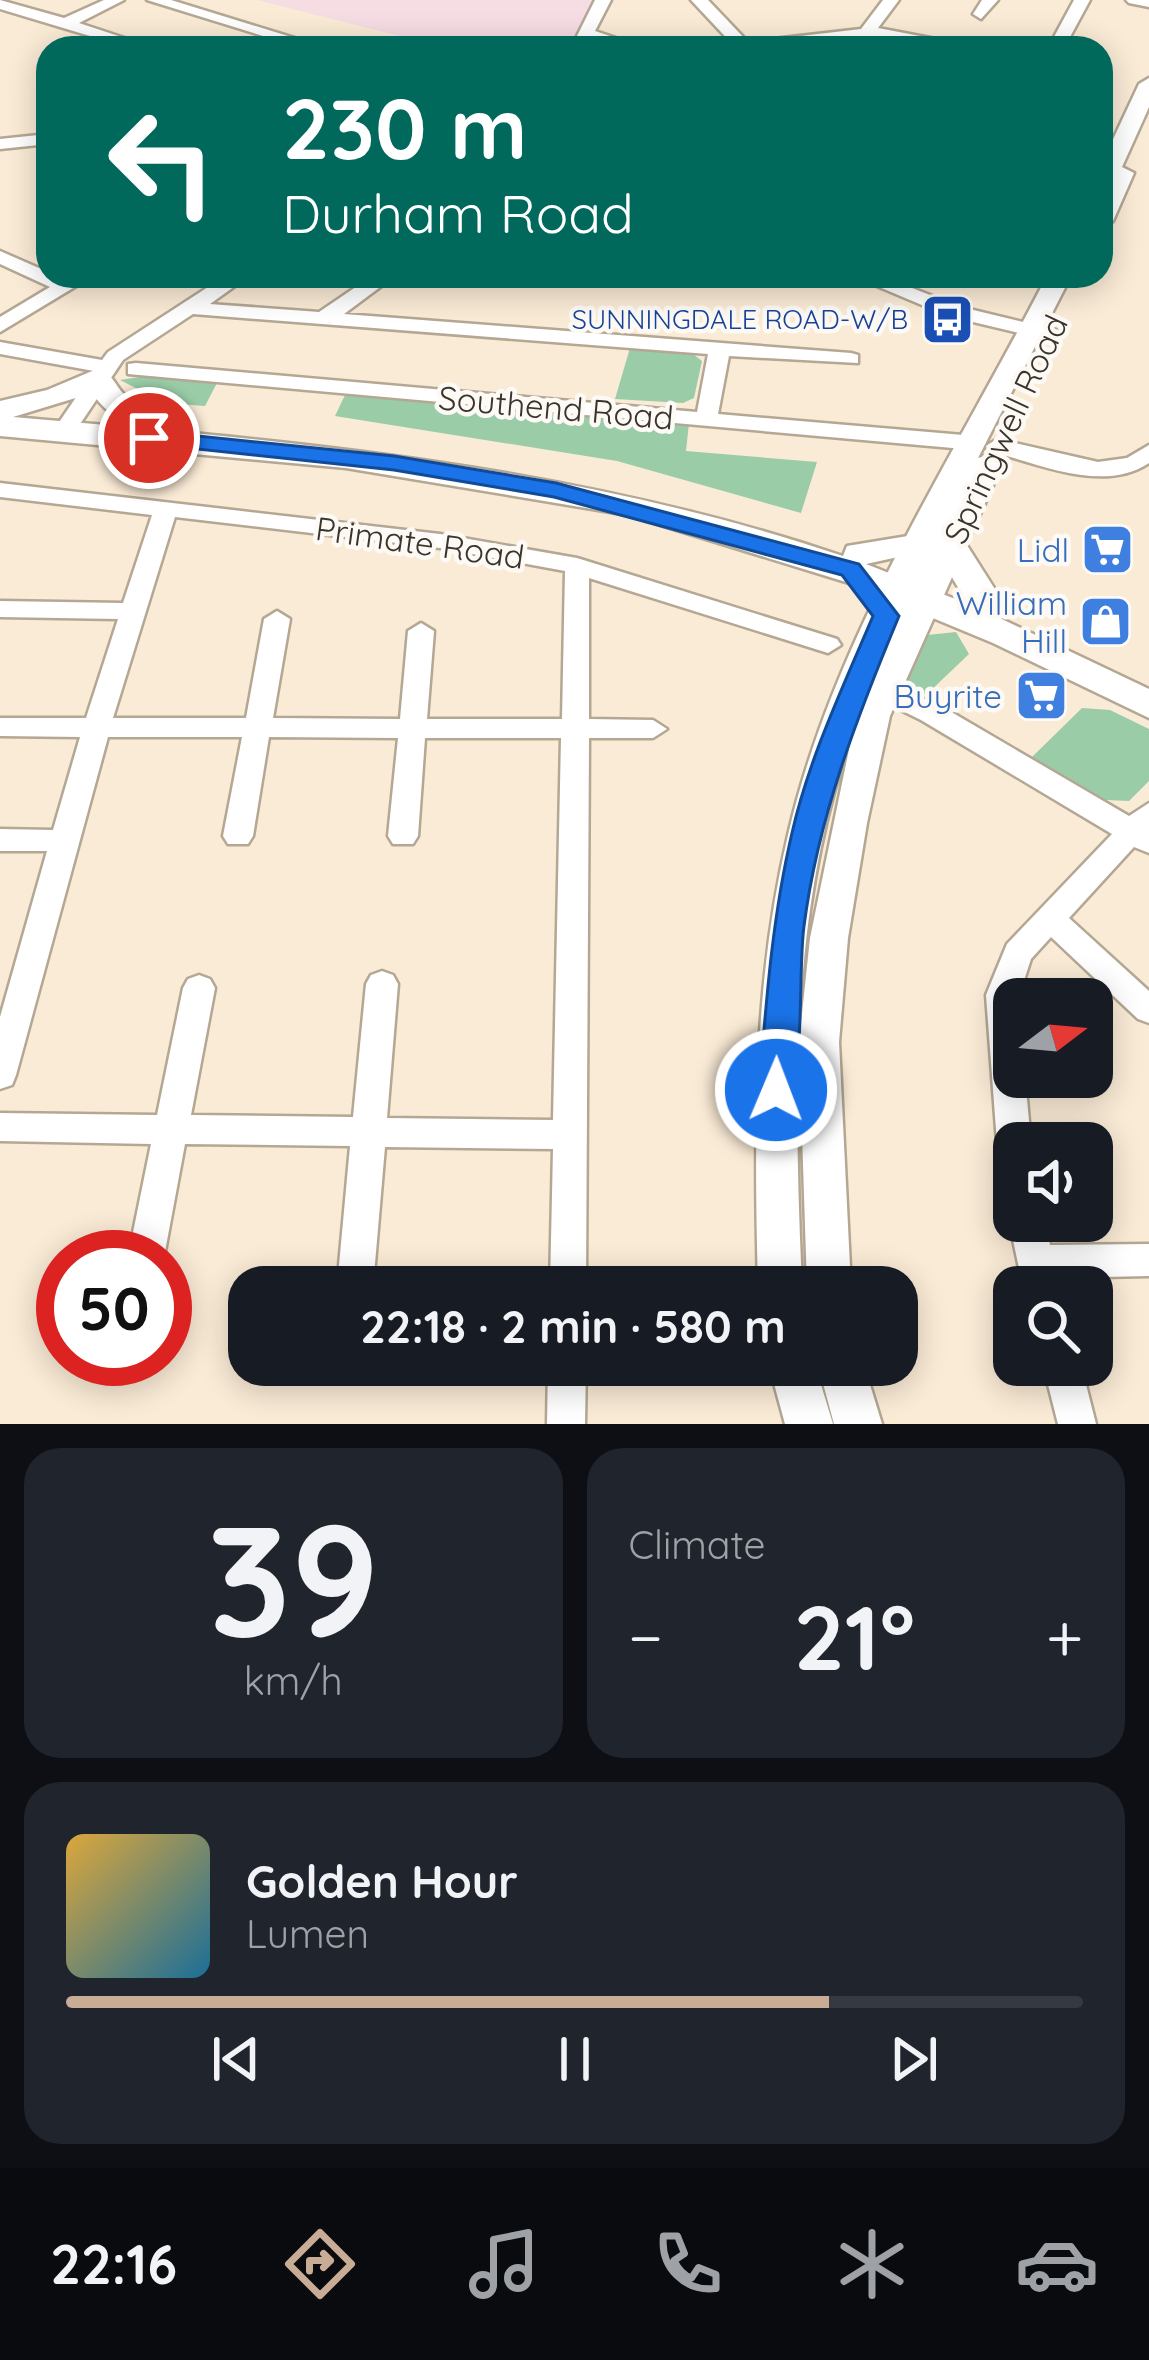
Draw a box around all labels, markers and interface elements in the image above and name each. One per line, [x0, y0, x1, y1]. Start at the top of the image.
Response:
text: 230 m [282, 75, 527, 180]
icon: left [84, 84, 240, 240]
text: Durham Road [282, 179, 634, 247]
bus stop icon: SUNNINGDALE ROAD-W/B [919, 291, 975, 347]
place label: SUNNINGDALE ROAD-W/B [572, 302, 908, 336]
street label: Springwell Road [934, 308, 1076, 550]
street label: Southend Road [437, 376, 675, 438]
pin [98, 387, 200, 489]
icon: arrive [116, 405, 182, 471]
street label: Primate Road [313, 507, 527, 577]
supermarket icon: Lidl [1080, 521, 1136, 577]
place label: Lidl [1017, 529, 1069, 570]
place label: William Hill [956, 582, 1067, 661]
shop icon: William Hill [1078, 593, 1134, 649]
supermarket icon: Buyrite [1013, 667, 1069, 723]
place label: Buyrite [894, 675, 1002, 716]
north arrow [993, 978, 1113, 1098]
map controls [993, 978, 1113, 1386]
position arrow [713, 1027, 839, 1153]
button: sound [993, 1122, 1113, 1242]
speed limit sign: 50 [36, 1230, 192, 1386]
button: search [993, 1266, 1113, 1386]
text: 22:18 · 2 min · 580 m [360, 1298, 786, 1354]
text: 39 [207, 1480, 379, 1675]
text: Climate [629, 1520, 766, 1569]
text: 21° [794, 1580, 915, 1693]
text: − [629, 1595, 663, 1678]
text: + [1046, 1595, 1083, 1678]
text: km/h [244, 1656, 343, 1705]
text: Golden Hour [246, 1853, 518, 1909]
text: Lumen [246, 1909, 369, 1958]
icon: previous [203, 2026, 269, 2092]
icon: pause [542, 2026, 608, 2092]
icon: next [881, 2026, 947, 2092]
icon: directions [278, 2222, 362, 2306]
icon: music [462, 2222, 546, 2306]
icon: phone [646, 2222, 730, 2306]
icon: climate [830, 2222, 914, 2306]
icon: car [1015, 2222, 1099, 2306]
text: 22:16 [50, 2230, 177, 2298]

